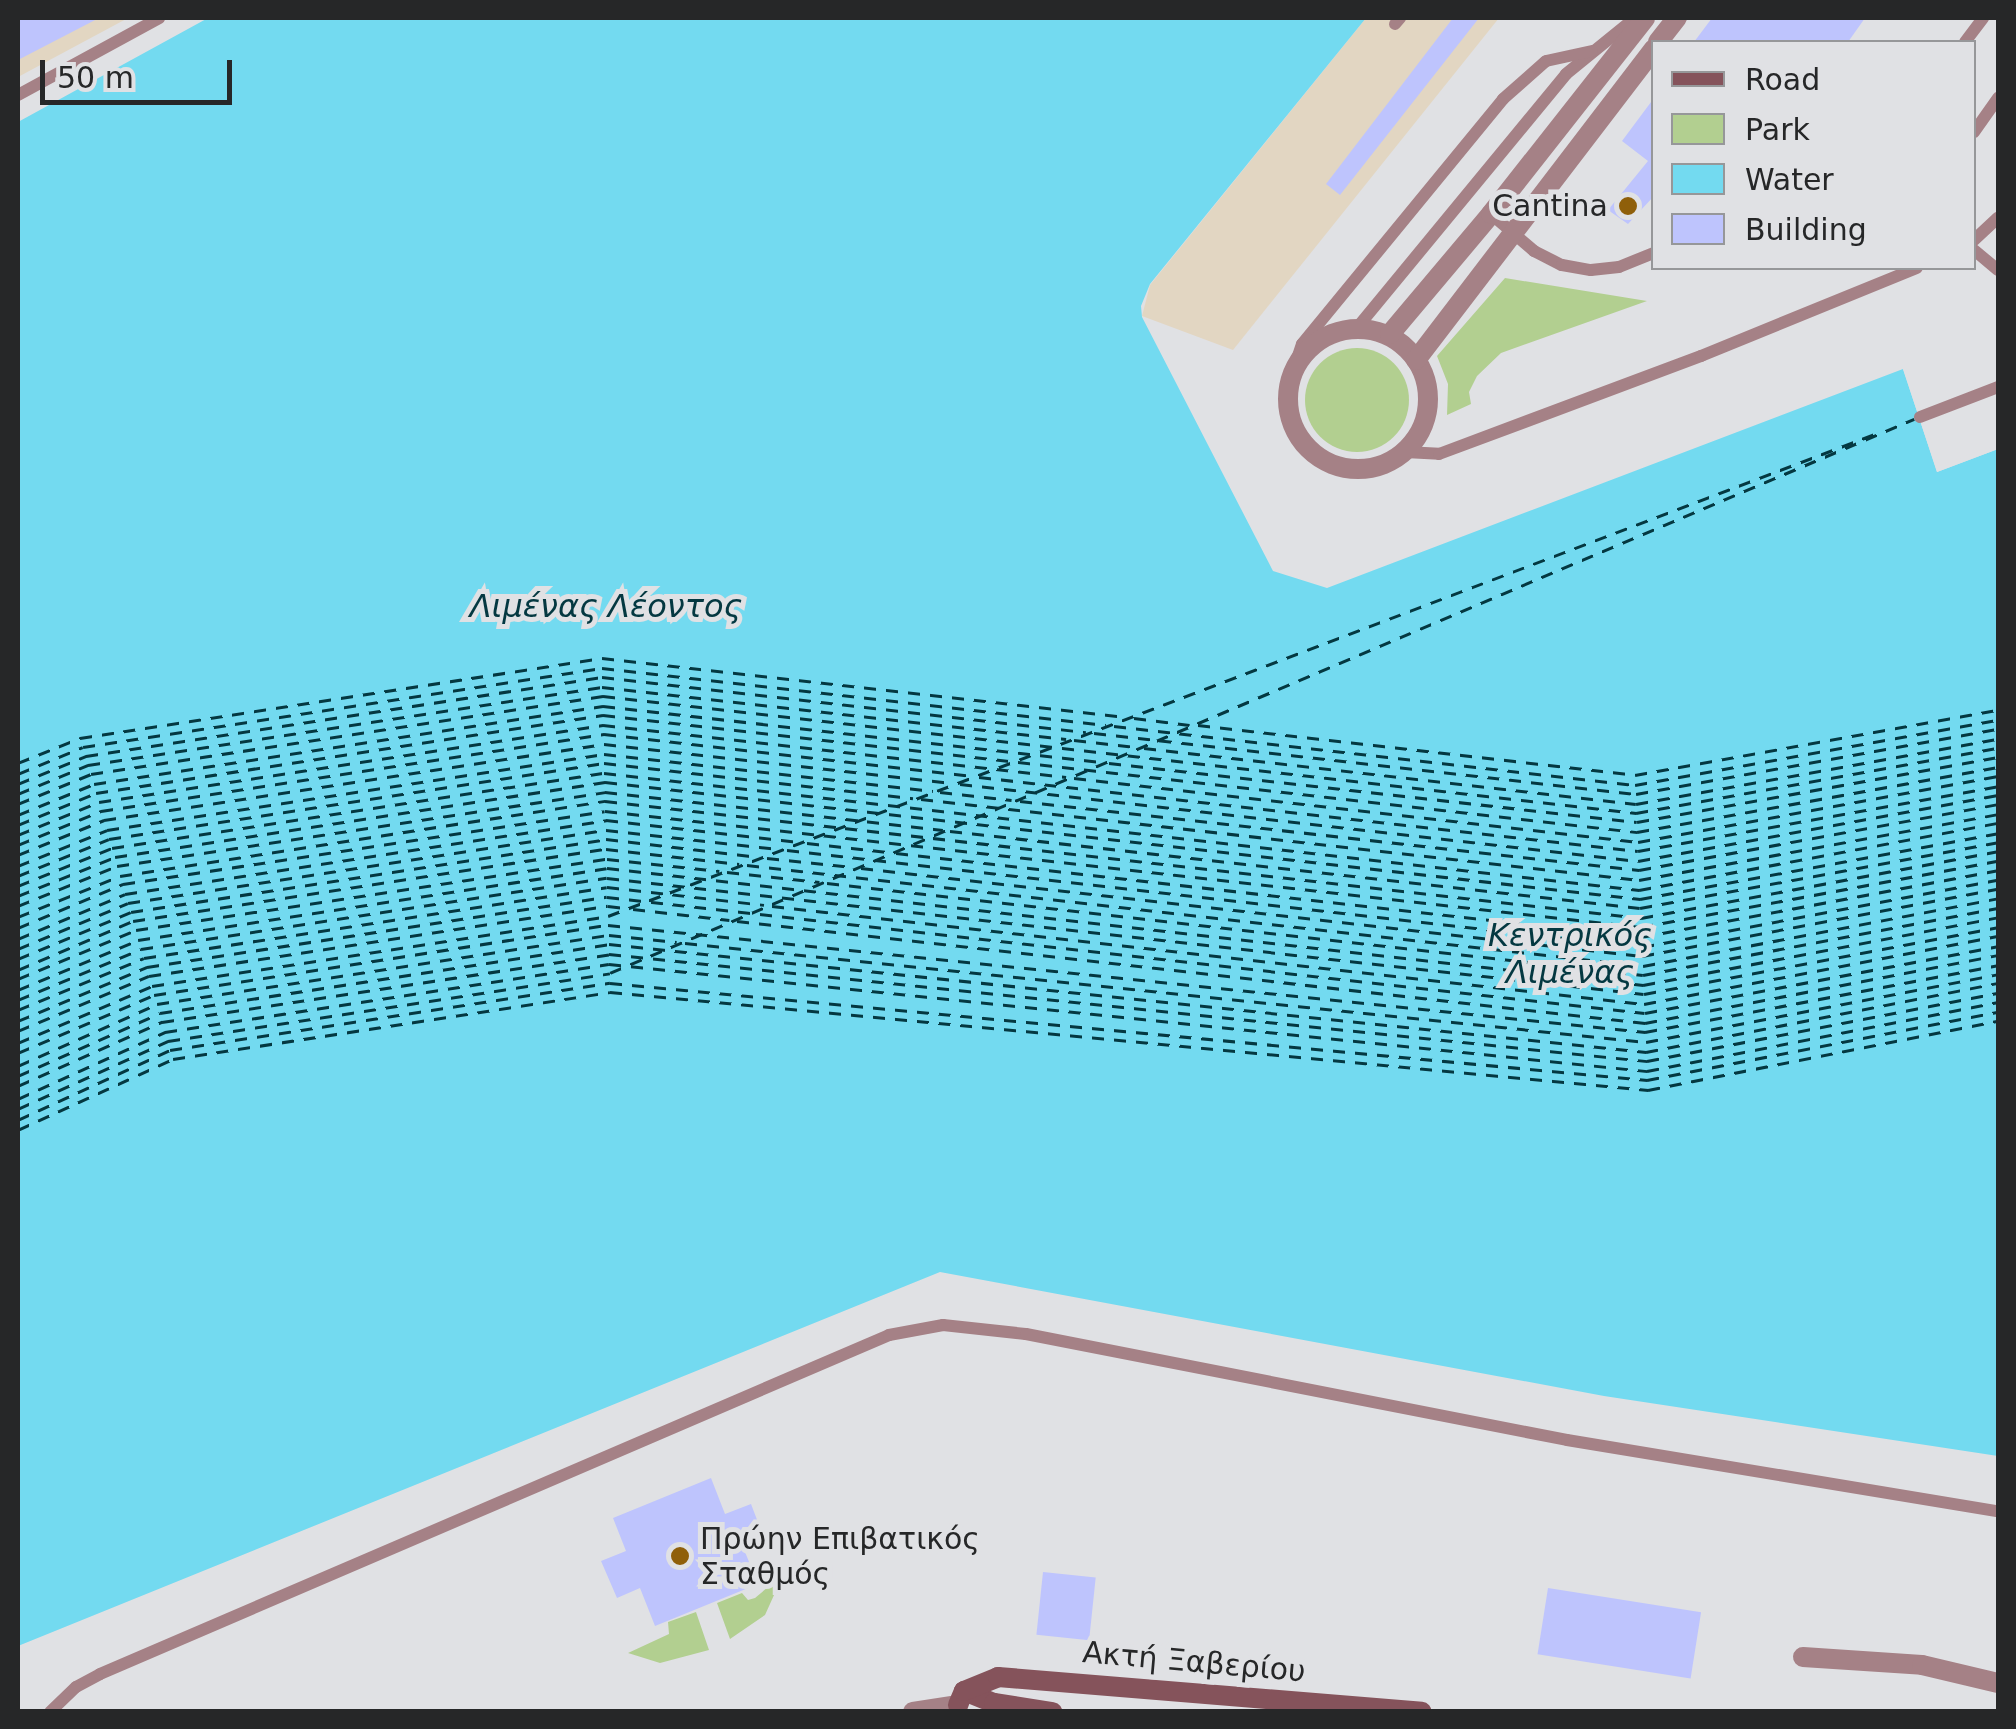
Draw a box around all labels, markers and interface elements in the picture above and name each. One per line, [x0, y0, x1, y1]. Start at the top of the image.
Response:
scale bar [45, 40, 238, 102]
legend [1651, 40, 1976, 270]
text: 50 m [57, 60, 134, 95]
text: Road [1745, 62, 1820, 97]
text: Park [1745, 112, 1810, 147]
text: Water [1745, 162, 1834, 197]
place label: Cantina [1492, 188, 1608, 224]
marker: Cantina [1617, 195, 1639, 217]
text: Building [1745, 212, 1867, 247]
water label: Λιμένας Λέοντος [470, 587, 742, 625]
water label: Κεντρικός Λιμένας [1488, 917, 1652, 992]
place label: Πρώην Επιβατικός Σταθμός [700, 1521, 980, 1592]
marker: Πρώην Επιβατικός Σταθμός [669, 1545, 691, 1567]
street label: Ακτή Ξαβερίου [1081, 1634, 1307, 1690]

